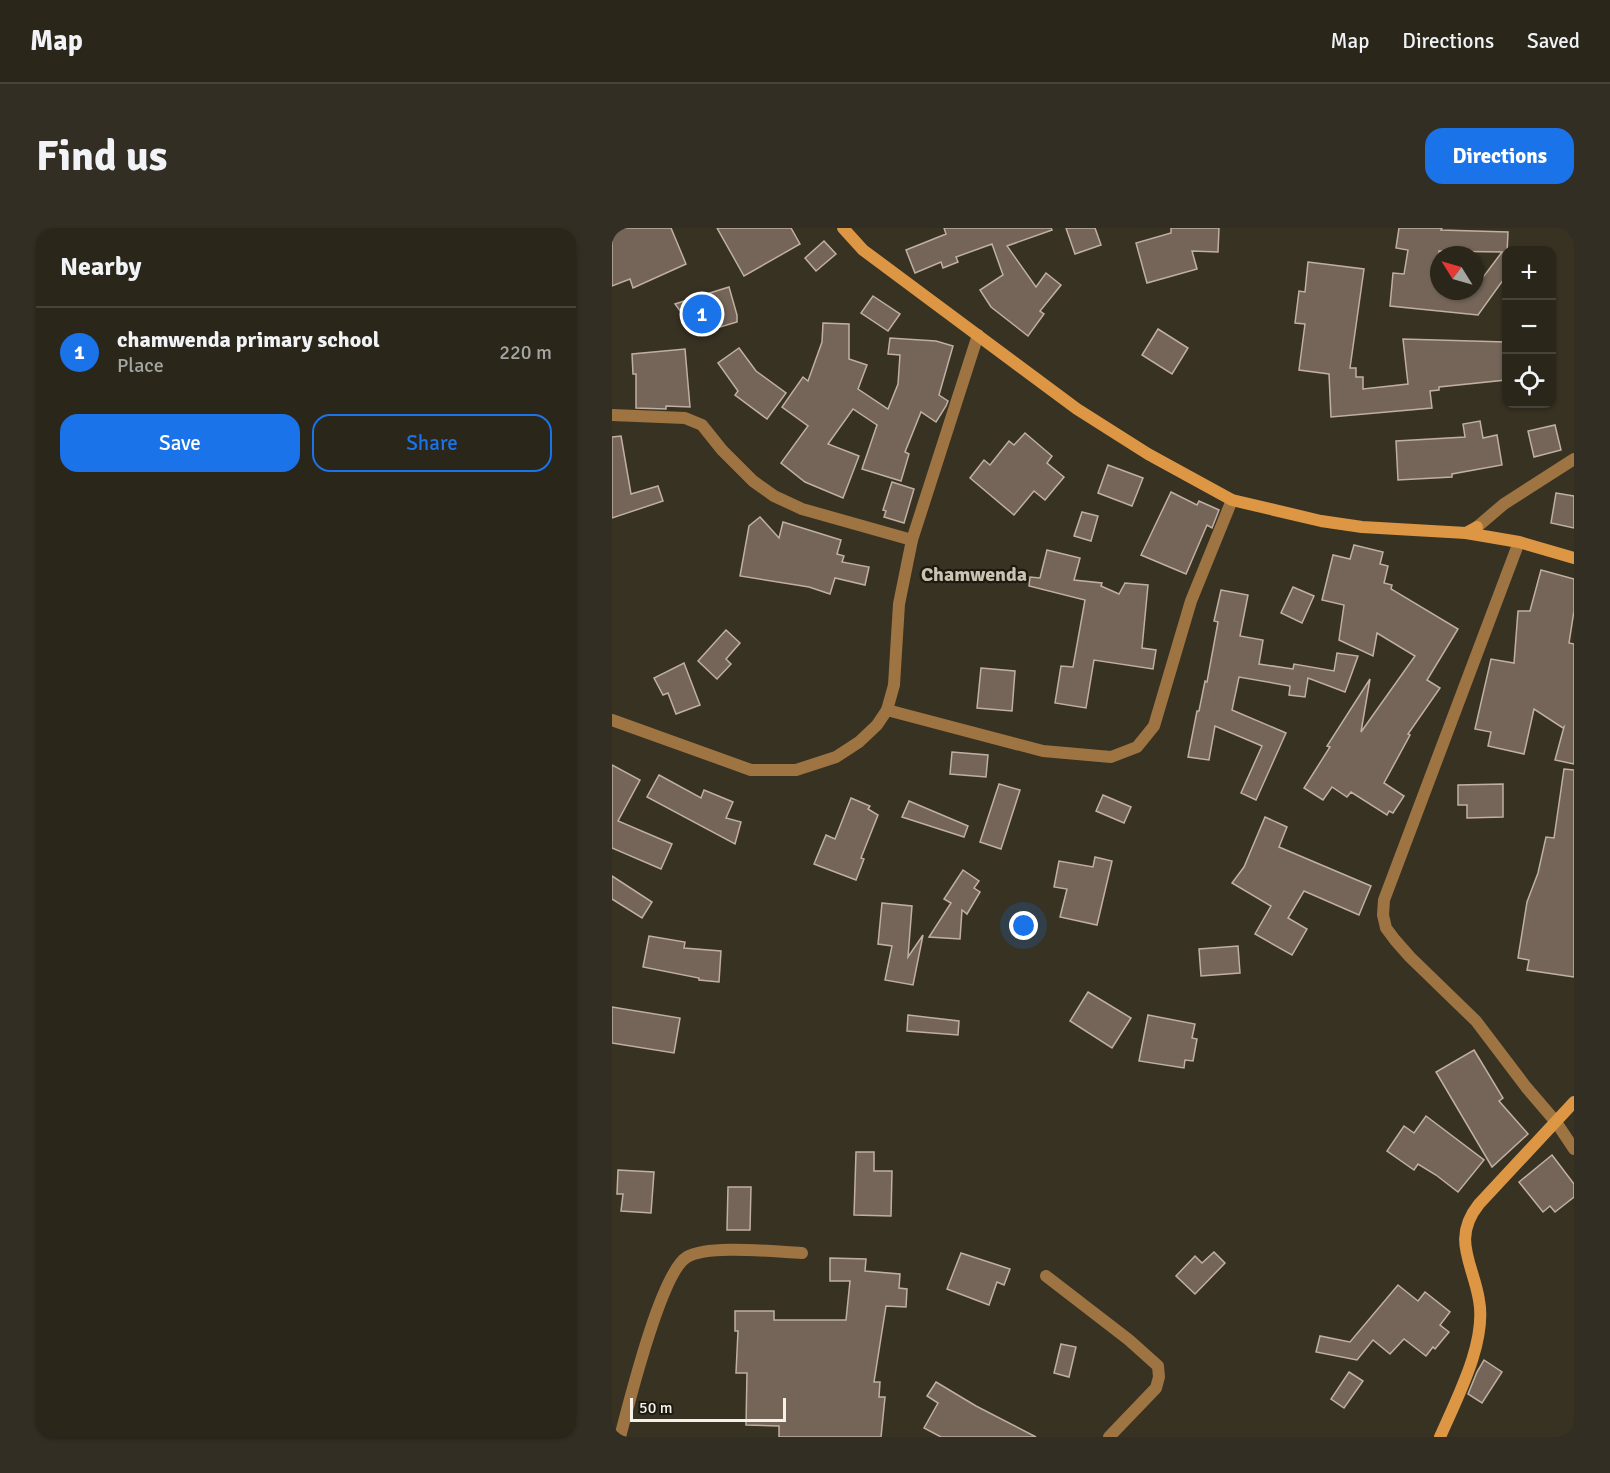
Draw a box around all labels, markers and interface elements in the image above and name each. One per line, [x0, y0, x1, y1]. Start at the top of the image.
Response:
text: Map [30, 24, 83, 58]
text: Map [1331, 28, 1369, 54]
text: Directions [1402, 28, 1494, 54]
text: Saved [1527, 28, 1580, 54]
button: Directions [1425, 128, 1574, 184]
text: Find us [36, 131, 167, 182]
north arrow [1430, 246, 1484, 300]
map controls [1502, 246, 1556, 408]
button: + [1502, 246, 1556, 300]
text: Nearby [60, 251, 141, 283]
pin: 1 [682, 292, 722, 337]
button: − [1502, 300, 1556, 354]
text: chamwenda primary school [117, 326, 380, 353]
text: 1 [74, 340, 85, 365]
text: 220 m [499, 340, 552, 365]
text: Place [117, 353, 164, 378]
button: locate [1502, 354, 1556, 408]
button: Save [60, 414, 300, 472]
button: Share [312, 414, 552, 472]
district label: Chamwenda [921, 562, 1027, 587]
your location [1009, 911, 1038, 940]
scale bar [630, 1395, 786, 1422]
text: 50 m [639, 1398, 673, 1418]

